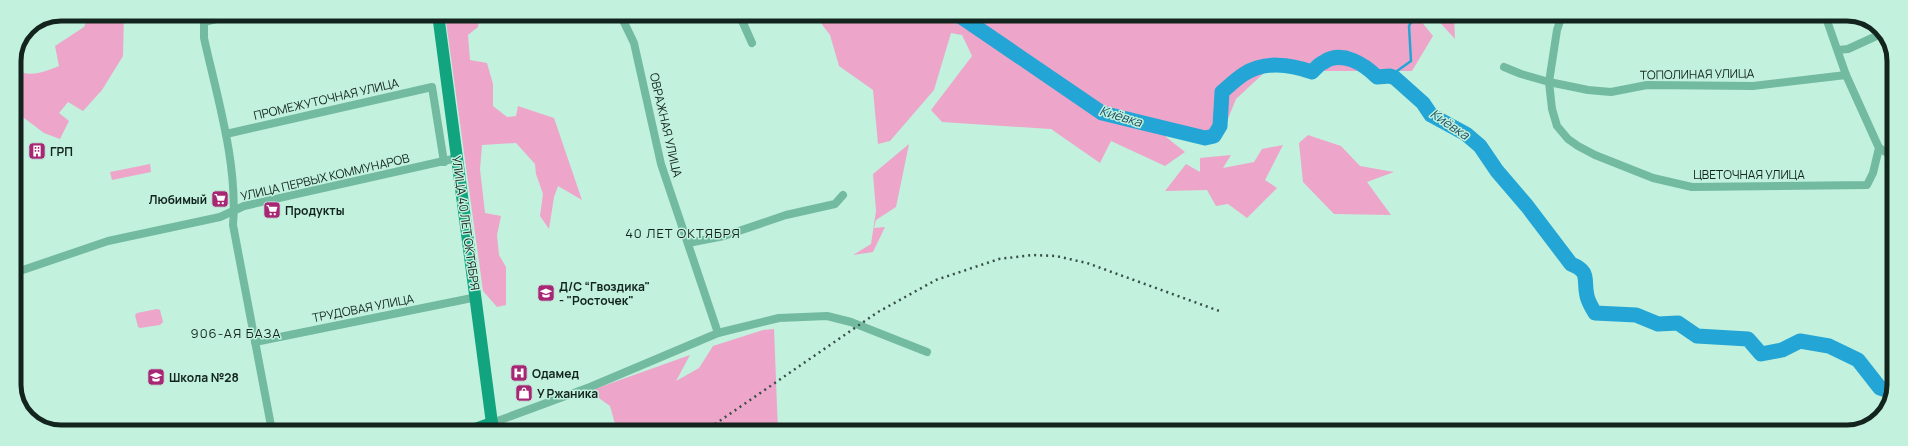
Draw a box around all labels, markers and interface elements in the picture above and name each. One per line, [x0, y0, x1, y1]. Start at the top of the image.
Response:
street label: ТОПОЛИНАЯ УЛИЦА [1640, 64, 1755, 83]
street label: ОВРАЖНАЯ УЛИЦА [646, 71, 686, 179]
street label: ПРОМЕЖУТОЧНАЯ УЛИЦА [252, 74, 401, 124]
water label: Киёвка [1098, 101, 1145, 131]
water label: Киёвка [1427, 104, 1474, 144]
building icon: ГРП [27, 141, 47, 161]
place label: ГРП [50, 143, 73, 160]
street label: УЛИЦА ПЕРВЫХ КОММУНАРОВ [239, 149, 411, 205]
street label: УЛИЦА 40 ЛЕТ ОКТЯБРЯ [448, 155, 484, 291]
street label: ЦВЕТОЧНАЯ УЛИЦА [1693, 166, 1805, 183]
supermarket icon: Любимый [210, 189, 230, 209]
place label: Любимый [149, 191, 207, 208]
supermarket icon: Продукты [262, 200, 282, 220]
place label: Продукты [285, 202, 345, 219]
district label: 40 ЛЕТ ОКТЯБРЯ [625, 224, 741, 242]
place label: Д/С “Гвоздика" - "Росточек" [559, 278, 650, 309]
school or university icon: Д/С “Гвоздика" - "Росточек" [536, 283, 556, 303]
street label: ТРУДОВАЯ УЛИЦА [311, 290, 416, 326]
district label: 906-АЯ БАЗА [191, 324, 281, 342]
hospital icon: Одамед [509, 363, 529, 383]
place label: Одамед [532, 365, 579, 382]
school or university icon: Школа №28 [146, 367, 166, 387]
place label: Школа №28 [169, 369, 239, 386]
shop icon: У Ржаника [514, 383, 534, 403]
place label: У Ржаника [537, 385, 598, 402]

